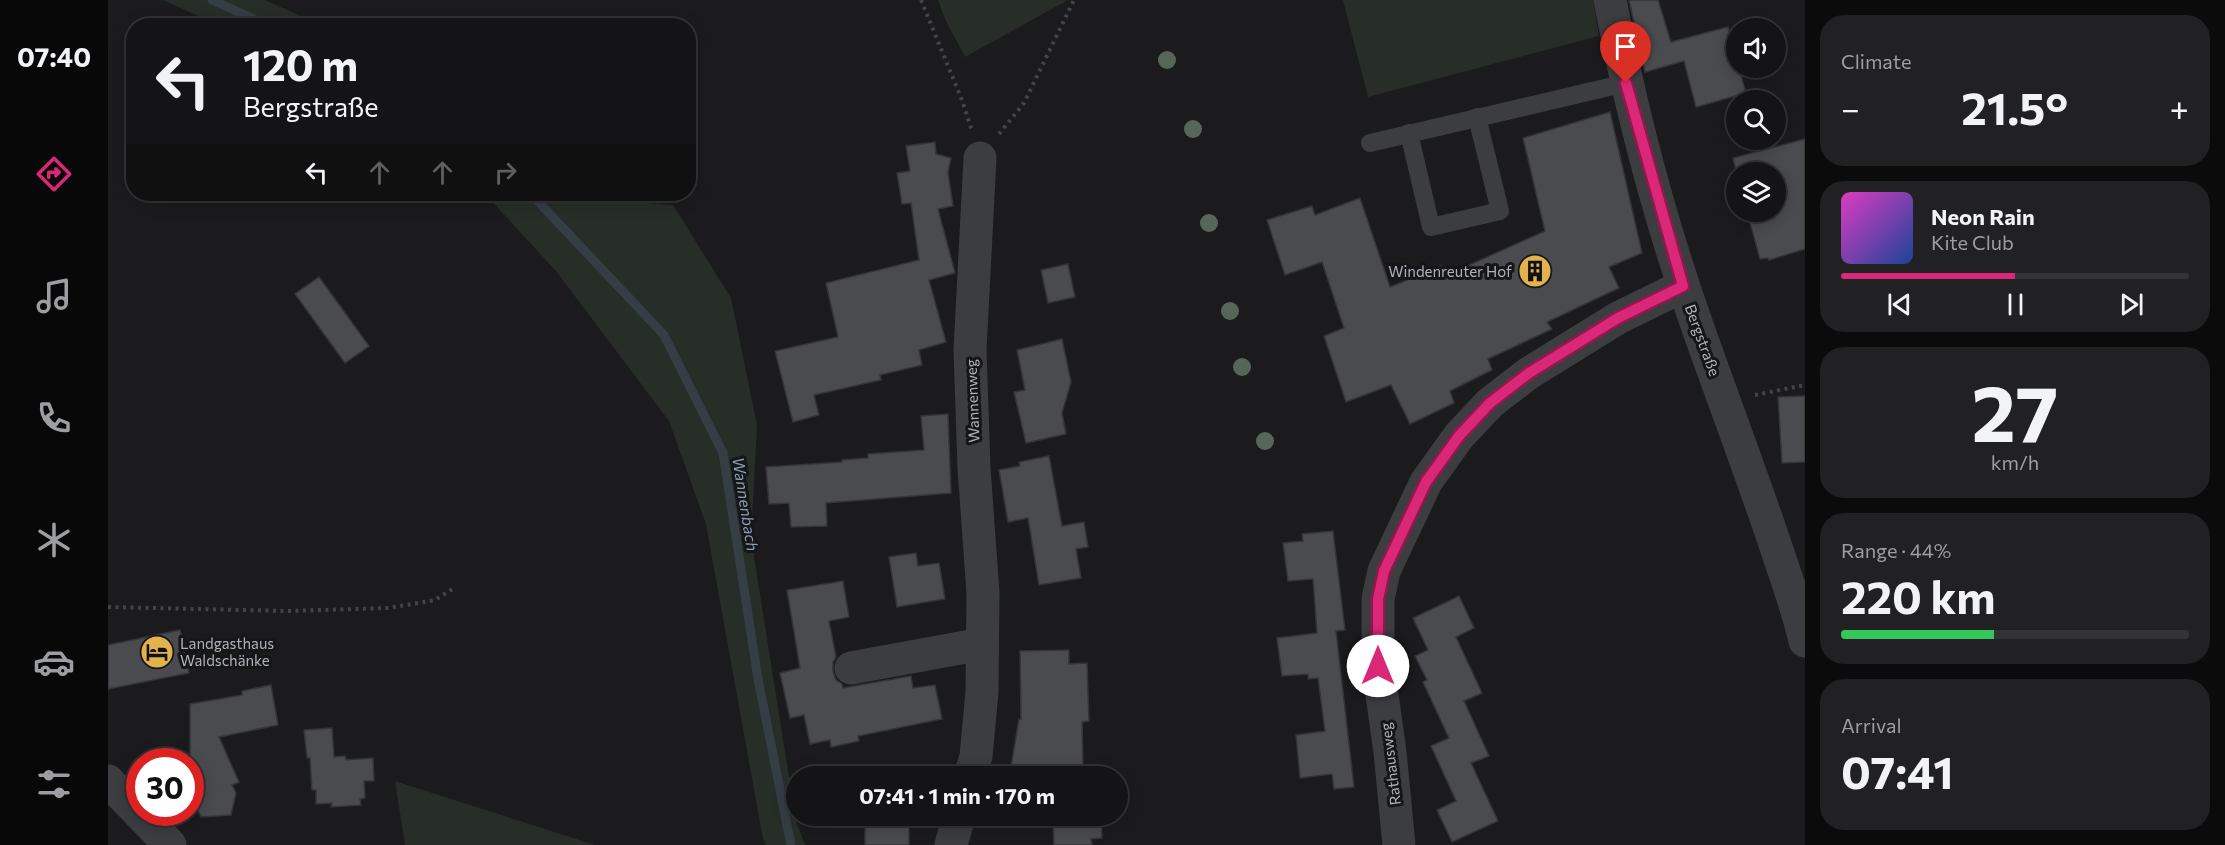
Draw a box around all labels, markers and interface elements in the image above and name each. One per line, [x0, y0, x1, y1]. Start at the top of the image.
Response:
map controls [1726, 18, 1786, 222]
button: sound [1726, 18, 1786, 78]
pin [1600, 21, 1651, 83]
icon: arrive [1609, 30, 1642, 63]
text: 120 m [243, 38, 358, 90]
text: 07:40 [17, 40, 91, 73]
icon: left [144, 42, 222, 120]
text: Climate [1841, 49, 1911, 73]
text: 21.5° [1961, 79, 2068, 134]
text: − [1841, 87, 1860, 128]
text: + [2170, 87, 2189, 128]
text: Bergstraße [243, 90, 379, 123]
button: search [1726, 90, 1786, 150]
icon: directions [33, 153, 75, 195]
icon: left [300, 156, 333, 189]
icon: ahead [363, 156, 396, 189]
icon: ahead [426, 156, 459, 189]
icon: right [489, 156, 522, 189]
button: layers [1726, 162, 1786, 222]
text: Neon Rain [1931, 203, 2035, 230]
text: Kite Club [1931, 230, 2014, 254]
building icon: Windenreuter Hof [1517, 253, 1553, 289]
place label: Windenreuter Hof [1388, 262, 1512, 280]
icon: music [33, 275, 75, 317]
icon: previous [1883, 288, 1916, 321]
icon: pause [1999, 288, 2032, 321]
icon: next [2115, 288, 2148, 321]
street label: Bergstraße [1682, 302, 1724, 379]
street label: Wannenweg [962, 359, 982, 443]
text: 27 [1972, 363, 2058, 458]
icon: phone [33, 397, 75, 439]
text: km/h [1991, 450, 2039, 474]
water label: Wannenbach [729, 456, 763, 552]
icon: climate [33, 519, 75, 561]
text: Range · 44% [1841, 538, 1951, 562]
text: 220 km [1841, 568, 1996, 623]
hotel icon: Landgasthaus Waldschänke [139, 634, 175, 670]
place label: Landgasthaus Waldschänke [180, 634, 274, 669]
position arrow [1346, 634, 1410, 698]
icon: car [33, 641, 75, 683]
text: Arrival [1841, 713, 1902, 737]
street label: Rathausweg [1376, 722, 1404, 806]
text: 07:41 [1841, 743, 1954, 798]
speed limit sign: 30 [126, 748, 204, 826]
icon: filters [33, 763, 75, 805]
text: 07:41 · 1 min · 170 m [859, 782, 1055, 809]

